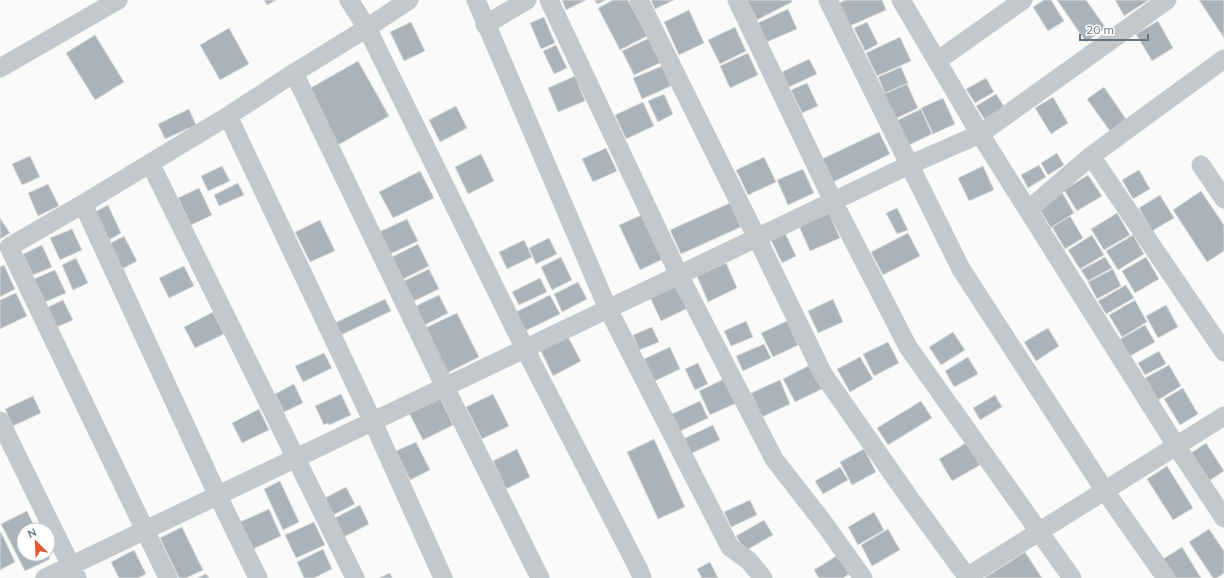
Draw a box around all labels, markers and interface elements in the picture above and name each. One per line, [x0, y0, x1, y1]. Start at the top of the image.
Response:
scale bar [1080, 16, 1148, 42]
text: 20 m [1086, 22, 1114, 37]
north arrow [16, 522, 56, 562]
text: N [25, 525, 39, 541]

